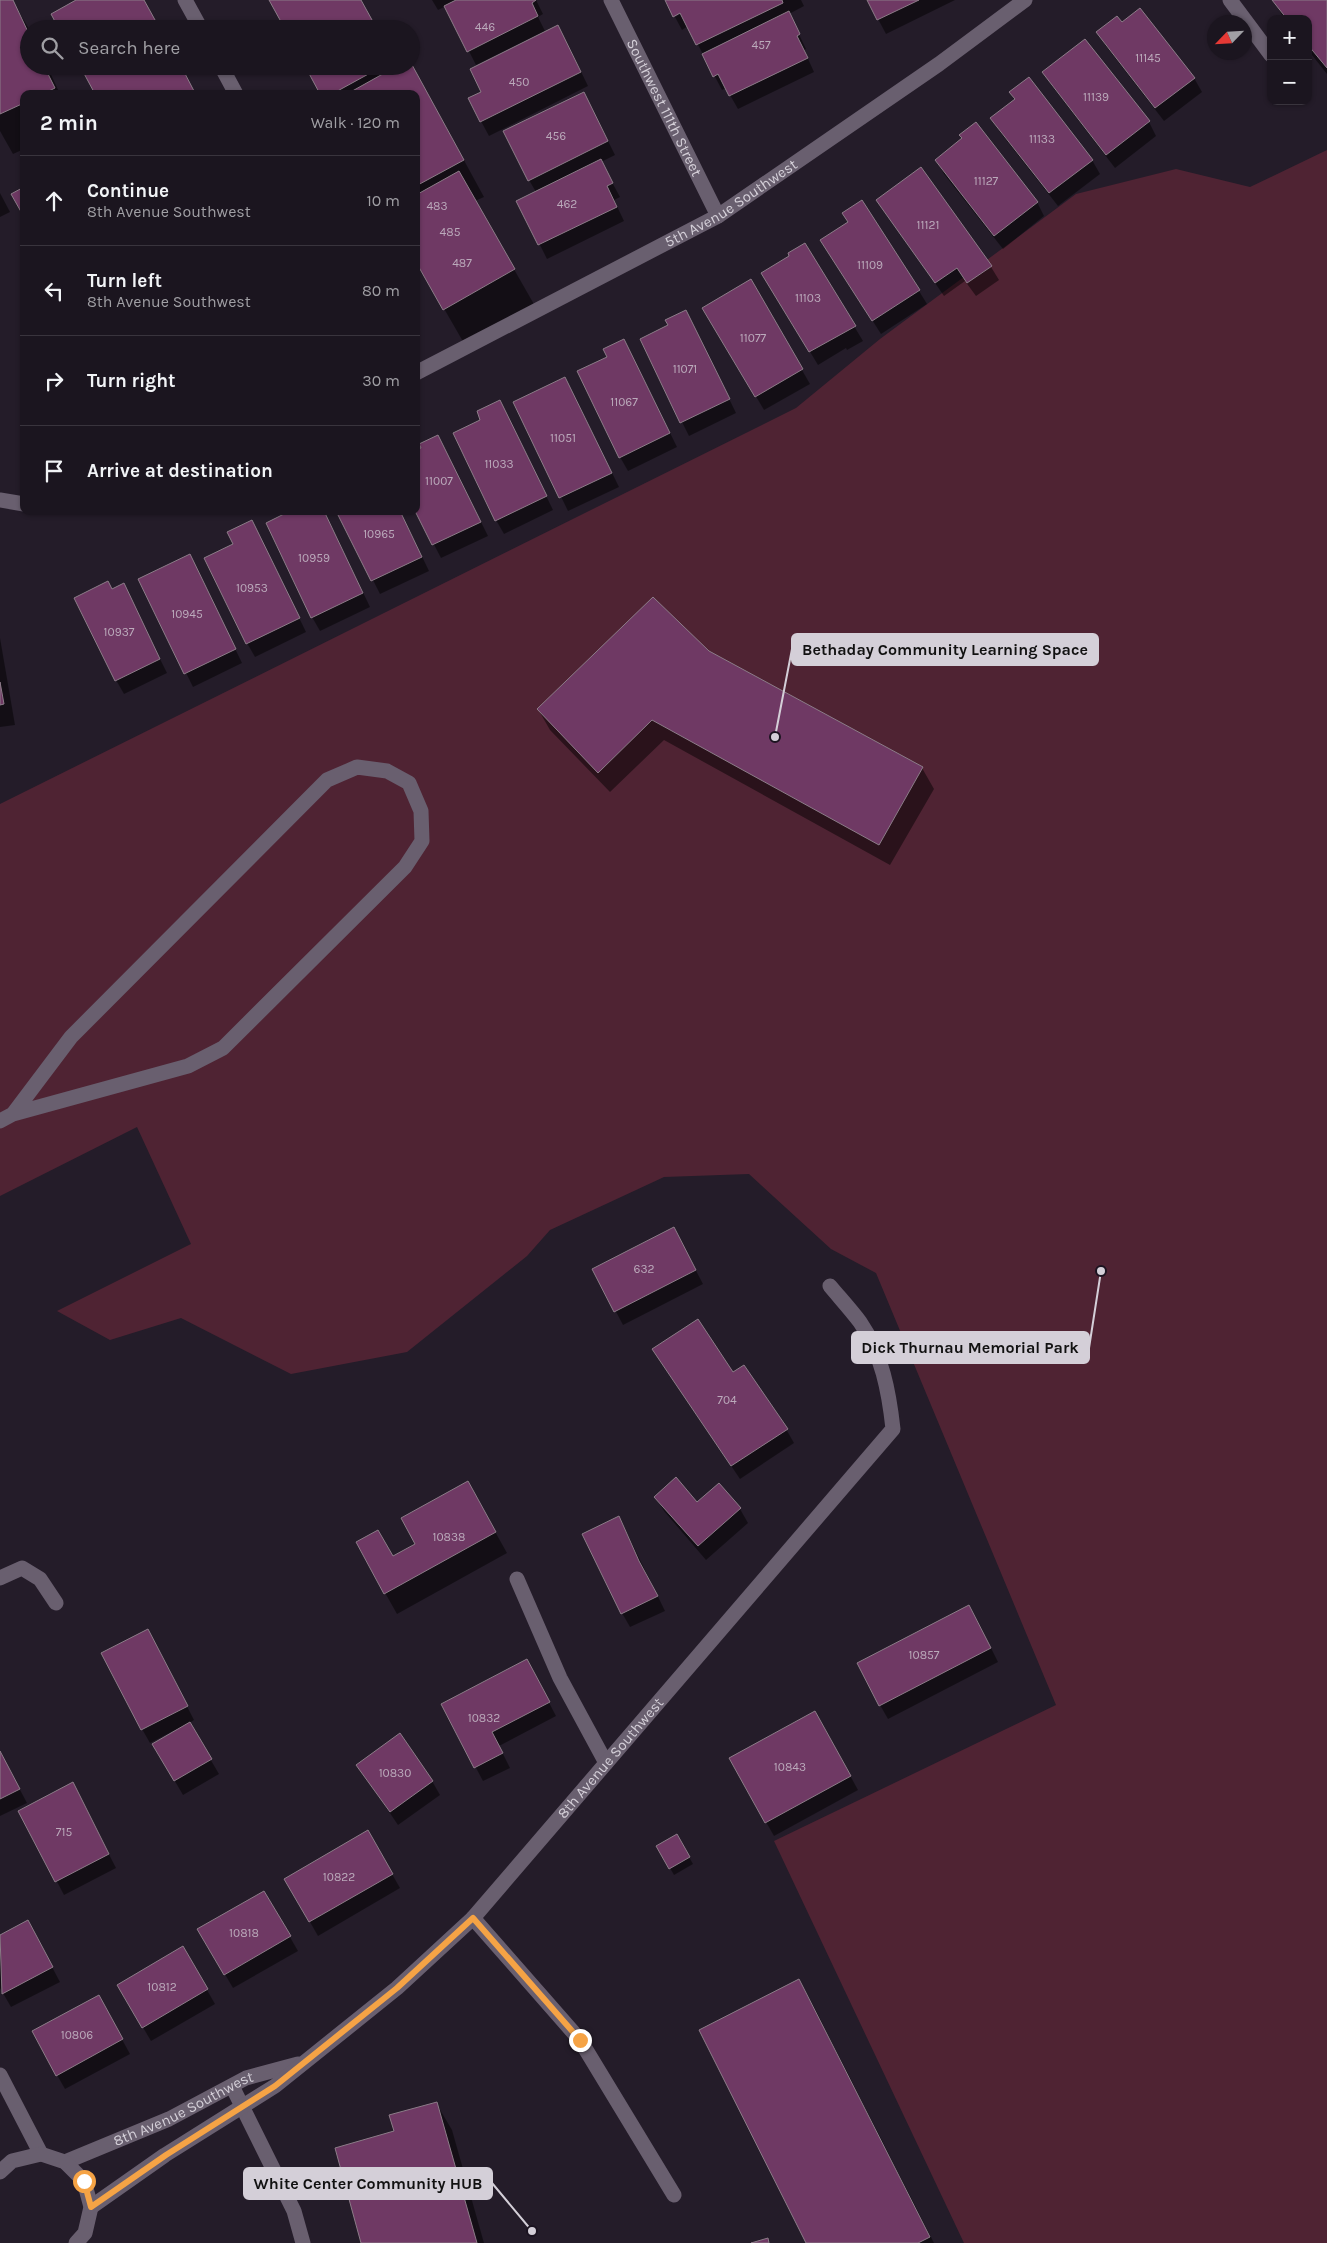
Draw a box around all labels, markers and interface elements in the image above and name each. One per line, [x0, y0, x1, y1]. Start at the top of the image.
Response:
north arrow [1207, 15, 1252, 60]
map controls [1267, 15, 1312, 105]
button: + [1267, 15, 1312, 60]
search box [20, 20, 420, 75]
house number: 446 [475, 20, 495, 34]
icon: search [38, 34, 66, 62]
street label: Southwest 111th Street [623, 36, 706, 180]
text: Search here [78, 37, 180, 59]
house number: 457 [751, 38, 771, 52]
house number: 11145 [1135, 51, 1161, 65]
button: − [1267, 60, 1312, 105]
house number: 450 [509, 75, 529, 89]
house number: 11139 [1083, 90, 1109, 104]
text: 2 min [40, 111, 98, 135]
text: Walk · 120 m [311, 113, 400, 132]
house number: 456 [546, 129, 566, 143]
house number: 11133 [1029, 132, 1055, 146]
street label: 5th Avenue Southwest [662, 155, 801, 251]
house number: 11127 [974, 174, 999, 188]
text: Continue [87, 180, 169, 202]
icon: ahead [40, 187, 68, 215]
text: 10 m [366, 191, 400, 210]
house number: 462 [557, 197, 577, 211]
house number: 483 [426, 199, 448, 213]
text: 8th Avenue Southwest [87, 202, 251, 221]
house number: 11121 [917, 218, 939, 232]
house number: 485 [440, 225, 461, 239]
house number: 487 [452, 256, 472, 270]
house number: 11109 [857, 258, 883, 272]
text: Turn left [87, 270, 162, 292]
icon: left [40, 277, 68, 305]
text: 80 m [362, 281, 400, 300]
house number: 11103 [795, 291, 821, 305]
text: 8th Avenue Southwest [87, 292, 251, 311]
house number: 11077 [740, 331, 767, 345]
house number: 11071 [673, 362, 697, 376]
icon: right [40, 367, 68, 395]
text: Turn right [87, 370, 176, 392]
text: 30 m [362, 371, 400, 390]
house number: 11067 [610, 395, 638, 409]
house number: 11051 [550, 431, 576, 445]
icon: arrive [40, 457, 68, 485]
house number: 11033 [484, 457, 514, 471]
text: Arrive at destination [87, 460, 273, 482]
house number: 11007 [425, 474, 453, 488]
house number: 10965 [363, 527, 395, 541]
house number: 10959 [298, 551, 330, 565]
house number: 10953 [236, 581, 268, 595]
house number: 10945 [171, 607, 203, 621]
house number: 10937 [104, 625, 135, 639]
callout: Bethaday Community Learning Space [792, 634, 1098, 665]
text: Bethaday Community Learning Space [802, 640, 1088, 659]
house number: 632 [634, 1262, 654, 1276]
callout: Dick Thurnau Memorial Park [852, 1332, 1089, 1363]
text: Dick Thurnau Memorial Park [861, 1338, 1079, 1357]
house number: 704 [717, 1393, 737, 1407]
house number: 10838 [433, 1530, 465, 1544]
house number: 10857 [909, 1648, 940, 1662]
street label: 8th Avenue Southwest [554, 1694, 668, 1822]
house number: 10832 [468, 1711, 500, 1725]
house number: 10843 [774, 1760, 806, 1774]
house number: 10830 [379, 1766, 411, 1780]
house number: 715 [56, 1825, 72, 1839]
house number: 10822 [323, 1870, 355, 1884]
house number: 10818 [229, 1926, 259, 1940]
house number: 10812 [147, 1980, 177, 1994]
house number: 10806 [61, 2028, 93, 2042]
route end [569, 2029, 592, 2052]
street label: 8th Avenue Southwest [111, 2067, 255, 2150]
callout: White Center Community HUB [244, 2168, 492, 2199]
route start [73, 2170, 96, 2193]
text: White Center Community HUB [254, 2174, 482, 2193]

